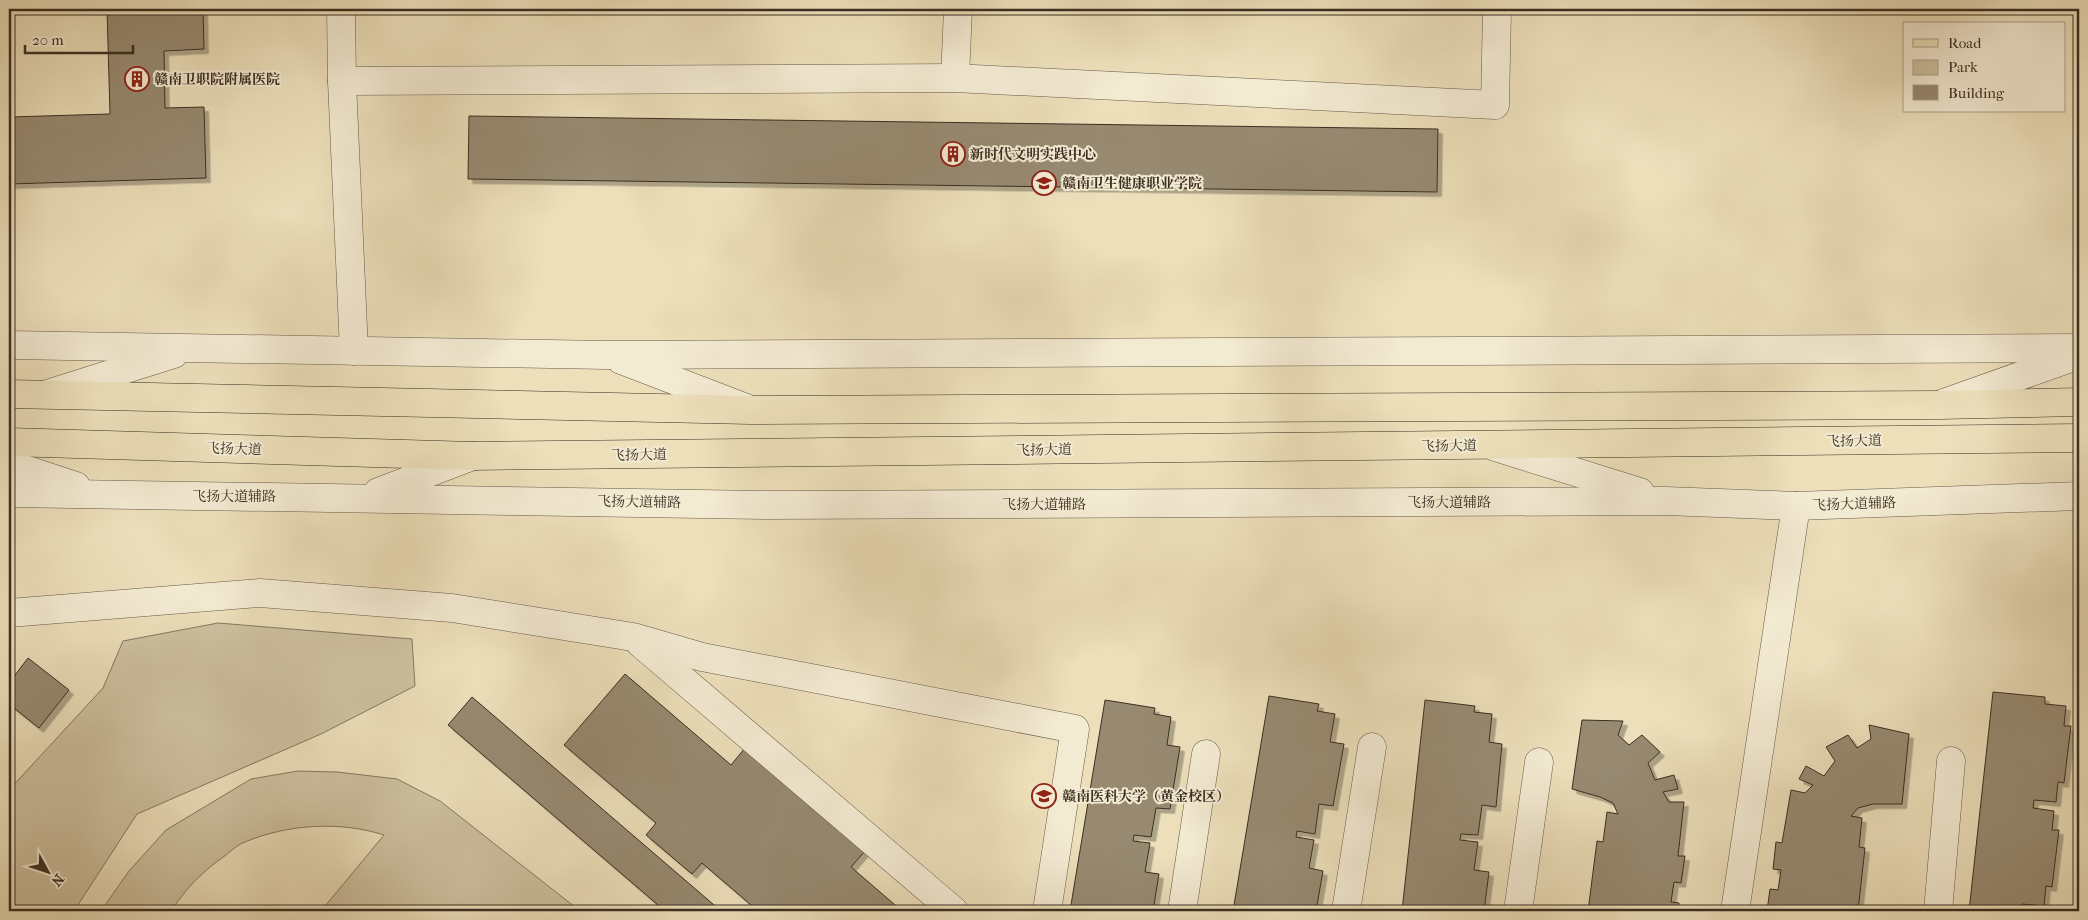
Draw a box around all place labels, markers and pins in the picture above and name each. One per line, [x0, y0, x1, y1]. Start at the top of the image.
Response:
building icon: 赣南卫职院附属医院 [124, 66, 150, 92]
place label: 赣南卫职院附属医院 [154, 71, 280, 88]
building icon: 新时代文明实践中心 [940, 141, 966, 167]
place label: 新时代文明实践中心 [970, 146, 1096, 163]
school or university icon: 赣南卫生健康职业学院 [1031, 170, 1057, 196]
place label: 赣南卫生健康职业学院 [1062, 175, 1202, 192]
school or university icon: 赣南医科大学（黄金校区） [1031, 783, 1057, 809]
place label: 赣南医科大学（黄金校区） [1062, 788, 1230, 805]

